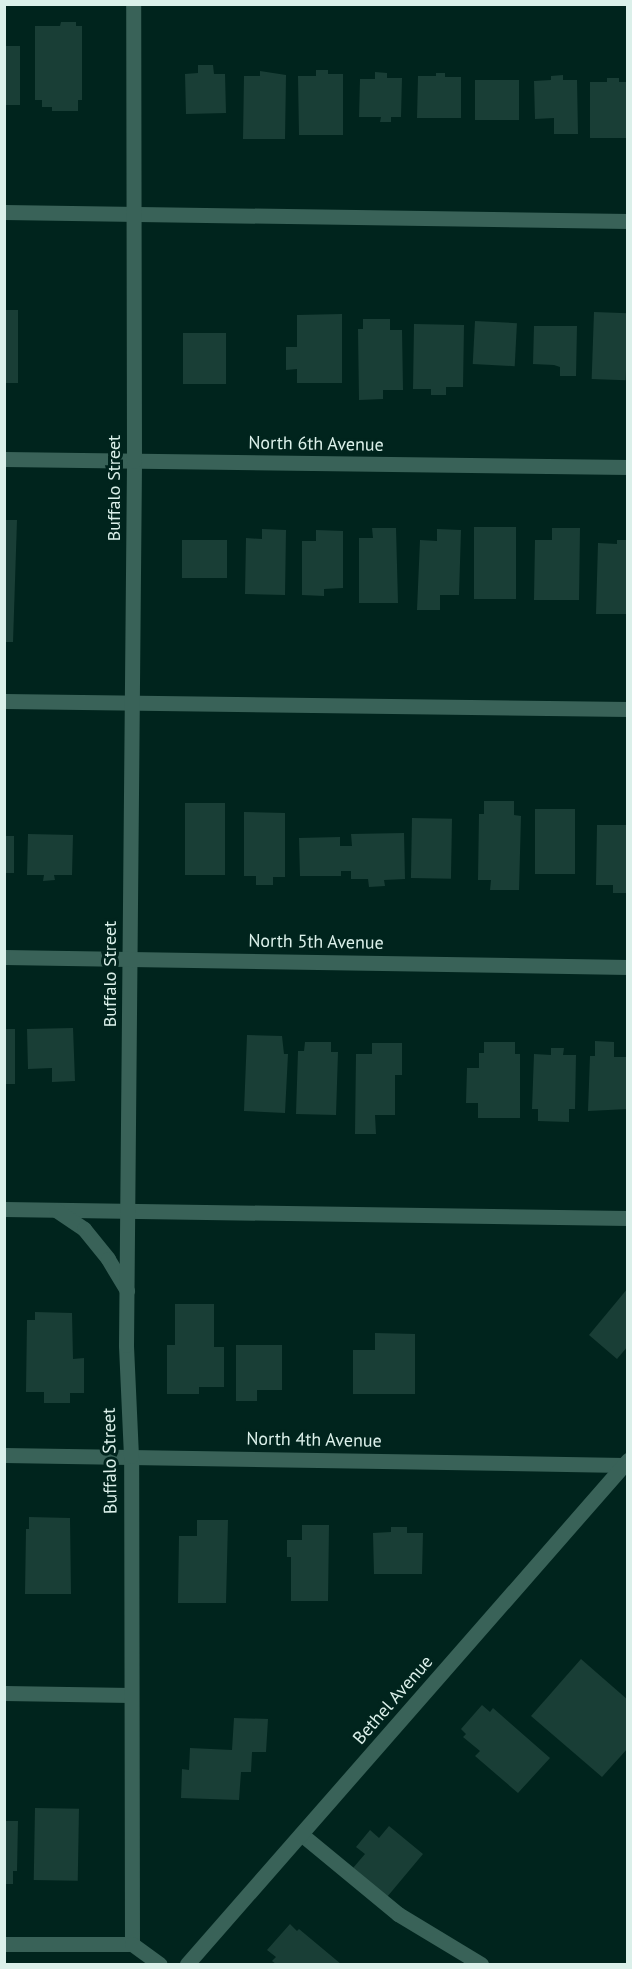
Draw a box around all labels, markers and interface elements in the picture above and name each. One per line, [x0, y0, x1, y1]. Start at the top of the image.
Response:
street label: North 6th Avenue [248, 432, 384, 456]
street label: Buffalo Street [103, 435, 125, 541]
street label: Buffalo Street [99, 921, 121, 1027]
street label: North 5th Avenue [248, 930, 384, 954]
street label: Buffalo Street [98, 1408, 122, 1514]
street label: North 4th Avenue [246, 1428, 382, 1452]
street label: Bethel Avenue [348, 1651, 438, 1749]

